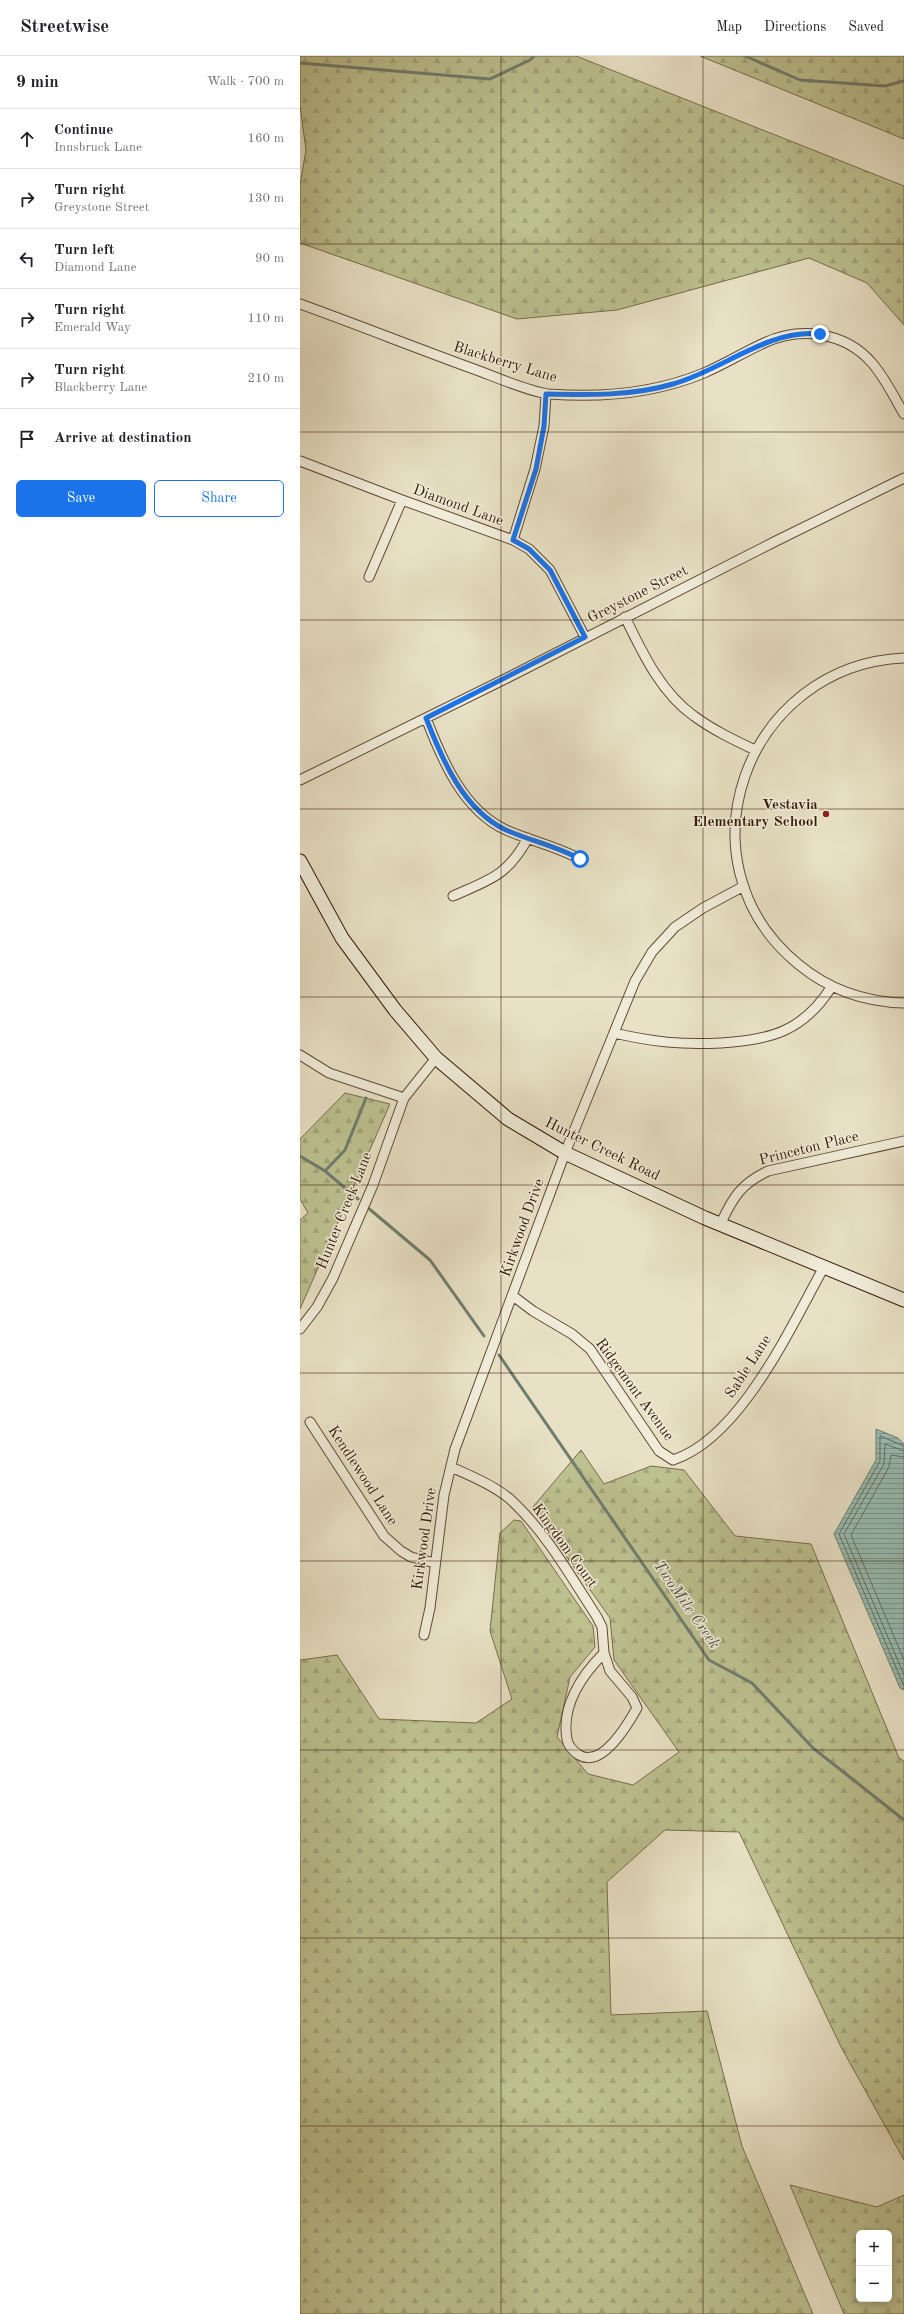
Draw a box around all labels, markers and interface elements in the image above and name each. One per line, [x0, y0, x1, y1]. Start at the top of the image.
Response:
text: Streetwise [20, 18, 109, 37]
text: Map [716, 20, 742, 34]
text: Directions [764, 20, 826, 34]
text: Saved [848, 20, 884, 34]
text: 9 min [16, 74, 59, 91]
text: Walk · 700 m [207, 75, 284, 88]
text: Continue [54, 123, 113, 138]
icon: ahead [16, 128, 38, 150]
text: 160 m [247, 132, 284, 145]
text: Innsbruck Lane [54, 141, 142, 154]
text: Turn right [54, 183, 125, 198]
icon: right [16, 188, 38, 210]
text: 130 m [247, 192, 284, 205]
text: Greystone Street [54, 201, 149, 214]
text: Turn left [54, 243, 114, 258]
icon: left [16, 248, 38, 270]
text: 90 m [255, 252, 284, 265]
text: Diamond Lane [54, 261, 136, 274]
text: Turn right [54, 303, 125, 318]
icon: right [16, 308, 38, 330]
text: 110 m [247, 312, 284, 325]
text: Emerald Way [54, 321, 131, 334]
route end [811, 325, 829, 343]
street label: Blackberry Lane [451, 340, 559, 386]
text: Turn right [54, 363, 125, 378]
icon: right [16, 368, 38, 390]
text: 210 m [247, 372, 284, 385]
text: Blackberry Lane [54, 381, 147, 394]
icon: arrive [16, 428, 38, 450]
text: Arrive at destination [54, 431, 192, 446]
button: Save [16, 480, 146, 517]
button: Share [154, 480, 284, 517]
street label: Diamond Lane [411, 483, 505, 529]
street label: Greystone Street [586, 563, 690, 627]
place label: Vestavia Elementary School [692, 798, 818, 830]
marker: Vestavia Elementary School [821, 809, 831, 819]
route start [571, 850, 589, 868]
street label: Hunter Creek Road [542, 1116, 662, 1184]
street label: Princeton Place [758, 1129, 860, 1169]
street label: Hunter Creek Lane [315, 1150, 375, 1272]
street label: Kirkwood Drive [498, 1177, 548, 1279]
street label: Sable Lane [723, 1333, 775, 1401]
street label: Ridgemont Avenue [592, 1336, 676, 1444]
street label: Kendlewood Lane [324, 1424, 400, 1529]
street label: Kirkwood Drive [410, 1487, 440, 1591]
street label: Kingdom Court [529, 1501, 599, 1591]
water label: TwoMile Creek [650, 1558, 722, 1652]
map controls [856, 2230, 892, 2302]
button: + [856, 2230, 892, 2266]
button: − [856, 2266, 892, 2302]

